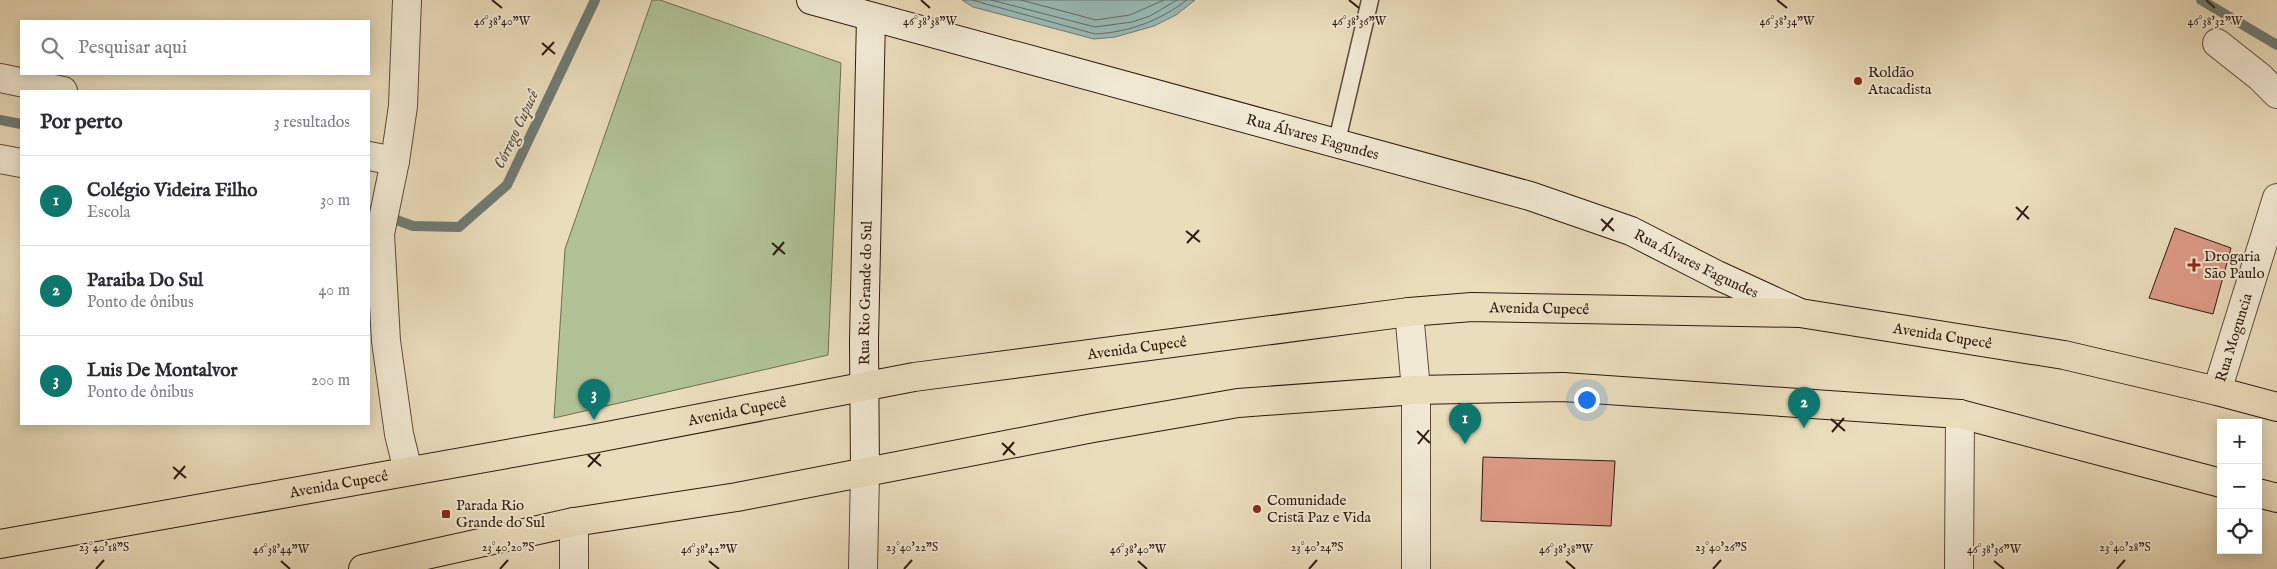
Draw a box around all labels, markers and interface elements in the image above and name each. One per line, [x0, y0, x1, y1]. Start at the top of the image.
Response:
text: 46°38'40"W [474, 14, 531, 29]
text: 46°38'38"W [903, 14, 957, 29]
text: 46°38'36"W [1332, 14, 1387, 29]
text: 46°38'34"W [1759, 14, 1815, 29]
text: 46°38'32"W [2188, 14, 2243, 29]
search box [20, 20, 370, 75]
icon: search [38, 34, 66, 62]
text: Pesquisar aqui [78, 36, 187, 60]
place label: Roldão Atacadista [1867, 63, 1932, 99]
marker: Roldão Atacadista [1852, 75, 1864, 87]
water label: Córrego Cupucê [490, 86, 545, 172]
text: Por perto [40, 109, 122, 136]
street label: Rua Álvares Fagundes [1244, 110, 1381, 164]
text: 3 resultados [274, 113, 350, 133]
text: Colégio Videira Filho [87, 179, 258, 203]
text: 1 [53, 191, 59, 211]
text: 30 m [320, 191, 350, 211]
text: Escola [87, 203, 130, 223]
street label: Rua Rio Grande do Sul [854, 220, 876, 365]
street label: Rua Álvares Fagundes [1631, 225, 1762, 302]
place label: Drogaria São Paulo [2204, 247, 2264, 283]
marker: Drogaria São Paulo [2188, 259, 2200, 271]
text: Paraiba Do Sul [87, 269, 203, 293]
text: 2 [52, 281, 60, 301]
text: 40 m [318, 281, 350, 301]
street label: Rua Moguncia [2211, 290, 2256, 384]
text: Ponto de ônibus [87, 293, 194, 313]
street label: Avenida Cupecê [1488, 298, 1590, 319]
street label: Avenida Cupecê [1891, 318, 1993, 353]
street label: Avenida Cupecê [1085, 332, 1188, 364]
text: Luis De Montalvor [87, 359, 237, 383]
text: 3 [53, 371, 59, 391]
text: 200 m [311, 371, 350, 391]
pin: 3 [578, 379, 610, 420]
text: Ponto de ônibus [87, 383, 194, 403]
your location [1574, 387, 1600, 413]
pin: 2 [1788, 387, 1820, 428]
street label: Avenida Cupecê [685, 392, 788, 430]
pin: 1 [1449, 403, 1481, 444]
map controls [2217, 419, 2262, 554]
button: + [2217, 419, 2262, 464]
button: − [2217, 464, 2262, 509]
street label: Avenida Cupecê [287, 466, 390, 502]
place label: Comunidade Cristã Paz e Vida [1267, 491, 1372, 527]
place label: Parada Rio Grande do Sul [456, 496, 546, 532]
marker: Comunidade Cristã Paz e Vida [1251, 503, 1263, 515]
marker: Parada Rio Grande do Sul [440, 508, 452, 520]
button: locate [2217, 509, 2262, 554]
text: 23°40'18"S [79, 540, 129, 555]
text: 23°40'20"S [482, 540, 534, 555]
text: 23°40'22"S [886, 540, 938, 555]
text: 23°40'24"S [1291, 540, 1343, 555]
text: 23°40'26"S [1695, 540, 1747, 555]
text: 23°40'28"S [2099, 540, 2151, 555]
text: 46°38'44"W [253, 542, 310, 557]
text: 46°38'42"W [681, 542, 738, 557]
text: 46°38'40"W [1110, 542, 1167, 557]
text: 46°38'38"W [1539, 542, 1593, 557]
text: 46°38'36"W [1967, 542, 2022, 557]

